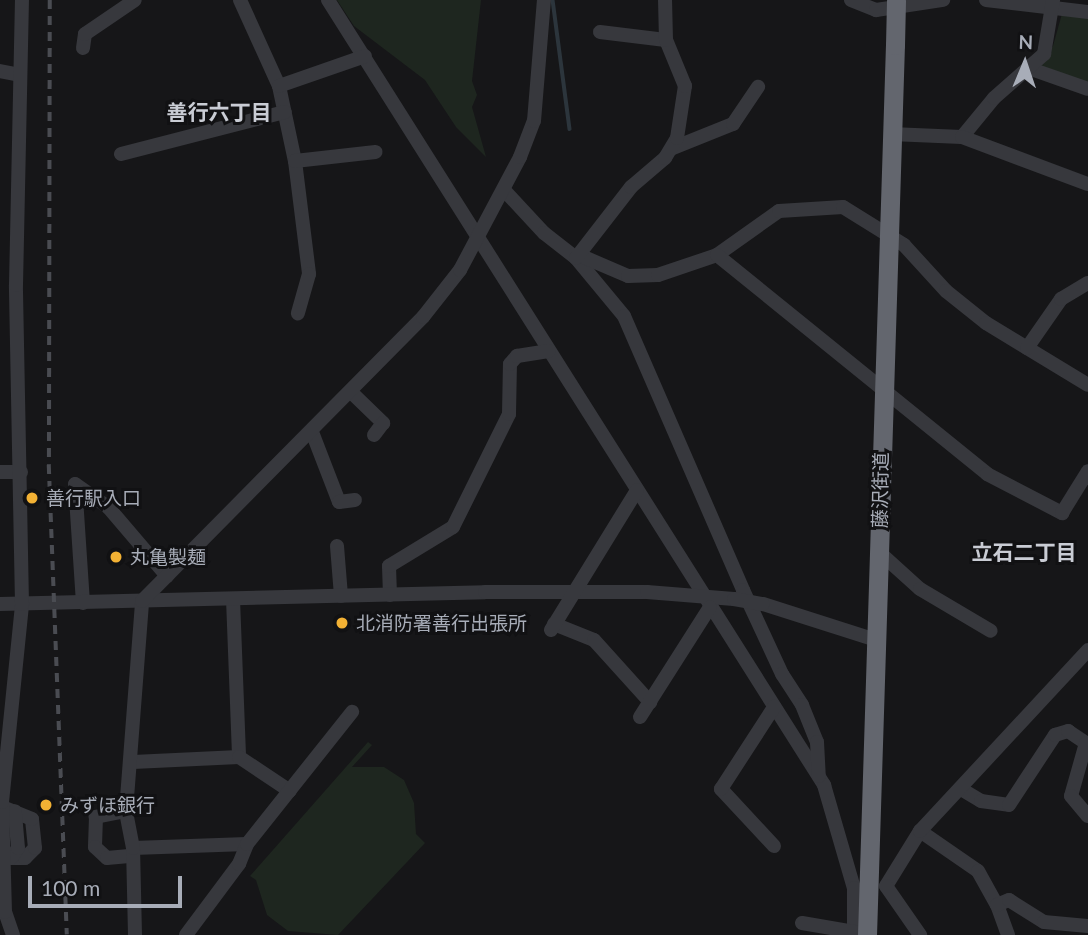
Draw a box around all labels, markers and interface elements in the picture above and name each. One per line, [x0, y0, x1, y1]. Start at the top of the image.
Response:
north arrow [990, 28, 1060, 98]
text: N [1018, 30, 1033, 53]
district label: 善行六丁目 [167, 99, 271, 125]
street label: 藤沢街道 [868, 452, 892, 528]
place label: 善行駅入口 [46, 487, 141, 509]
marker: 善行駅入口 [24, 490, 40, 506]
district label: 立石二丁目 [972, 539, 1076, 565]
place label: 丸亀製麺 [130, 546, 206, 568]
marker: 丸亀製麺 [108, 549, 124, 565]
place label: 北消防署善行出張所 [356, 612, 527, 634]
marker: 北消防署善行出張所 [334, 615, 350, 631]
place label: みずほ銀行 [60, 794, 155, 816]
marker: みずほ銀行 [38, 797, 54, 813]
scale bar [32, 862, 186, 906]
text: 100 m [41, 875, 100, 900]

